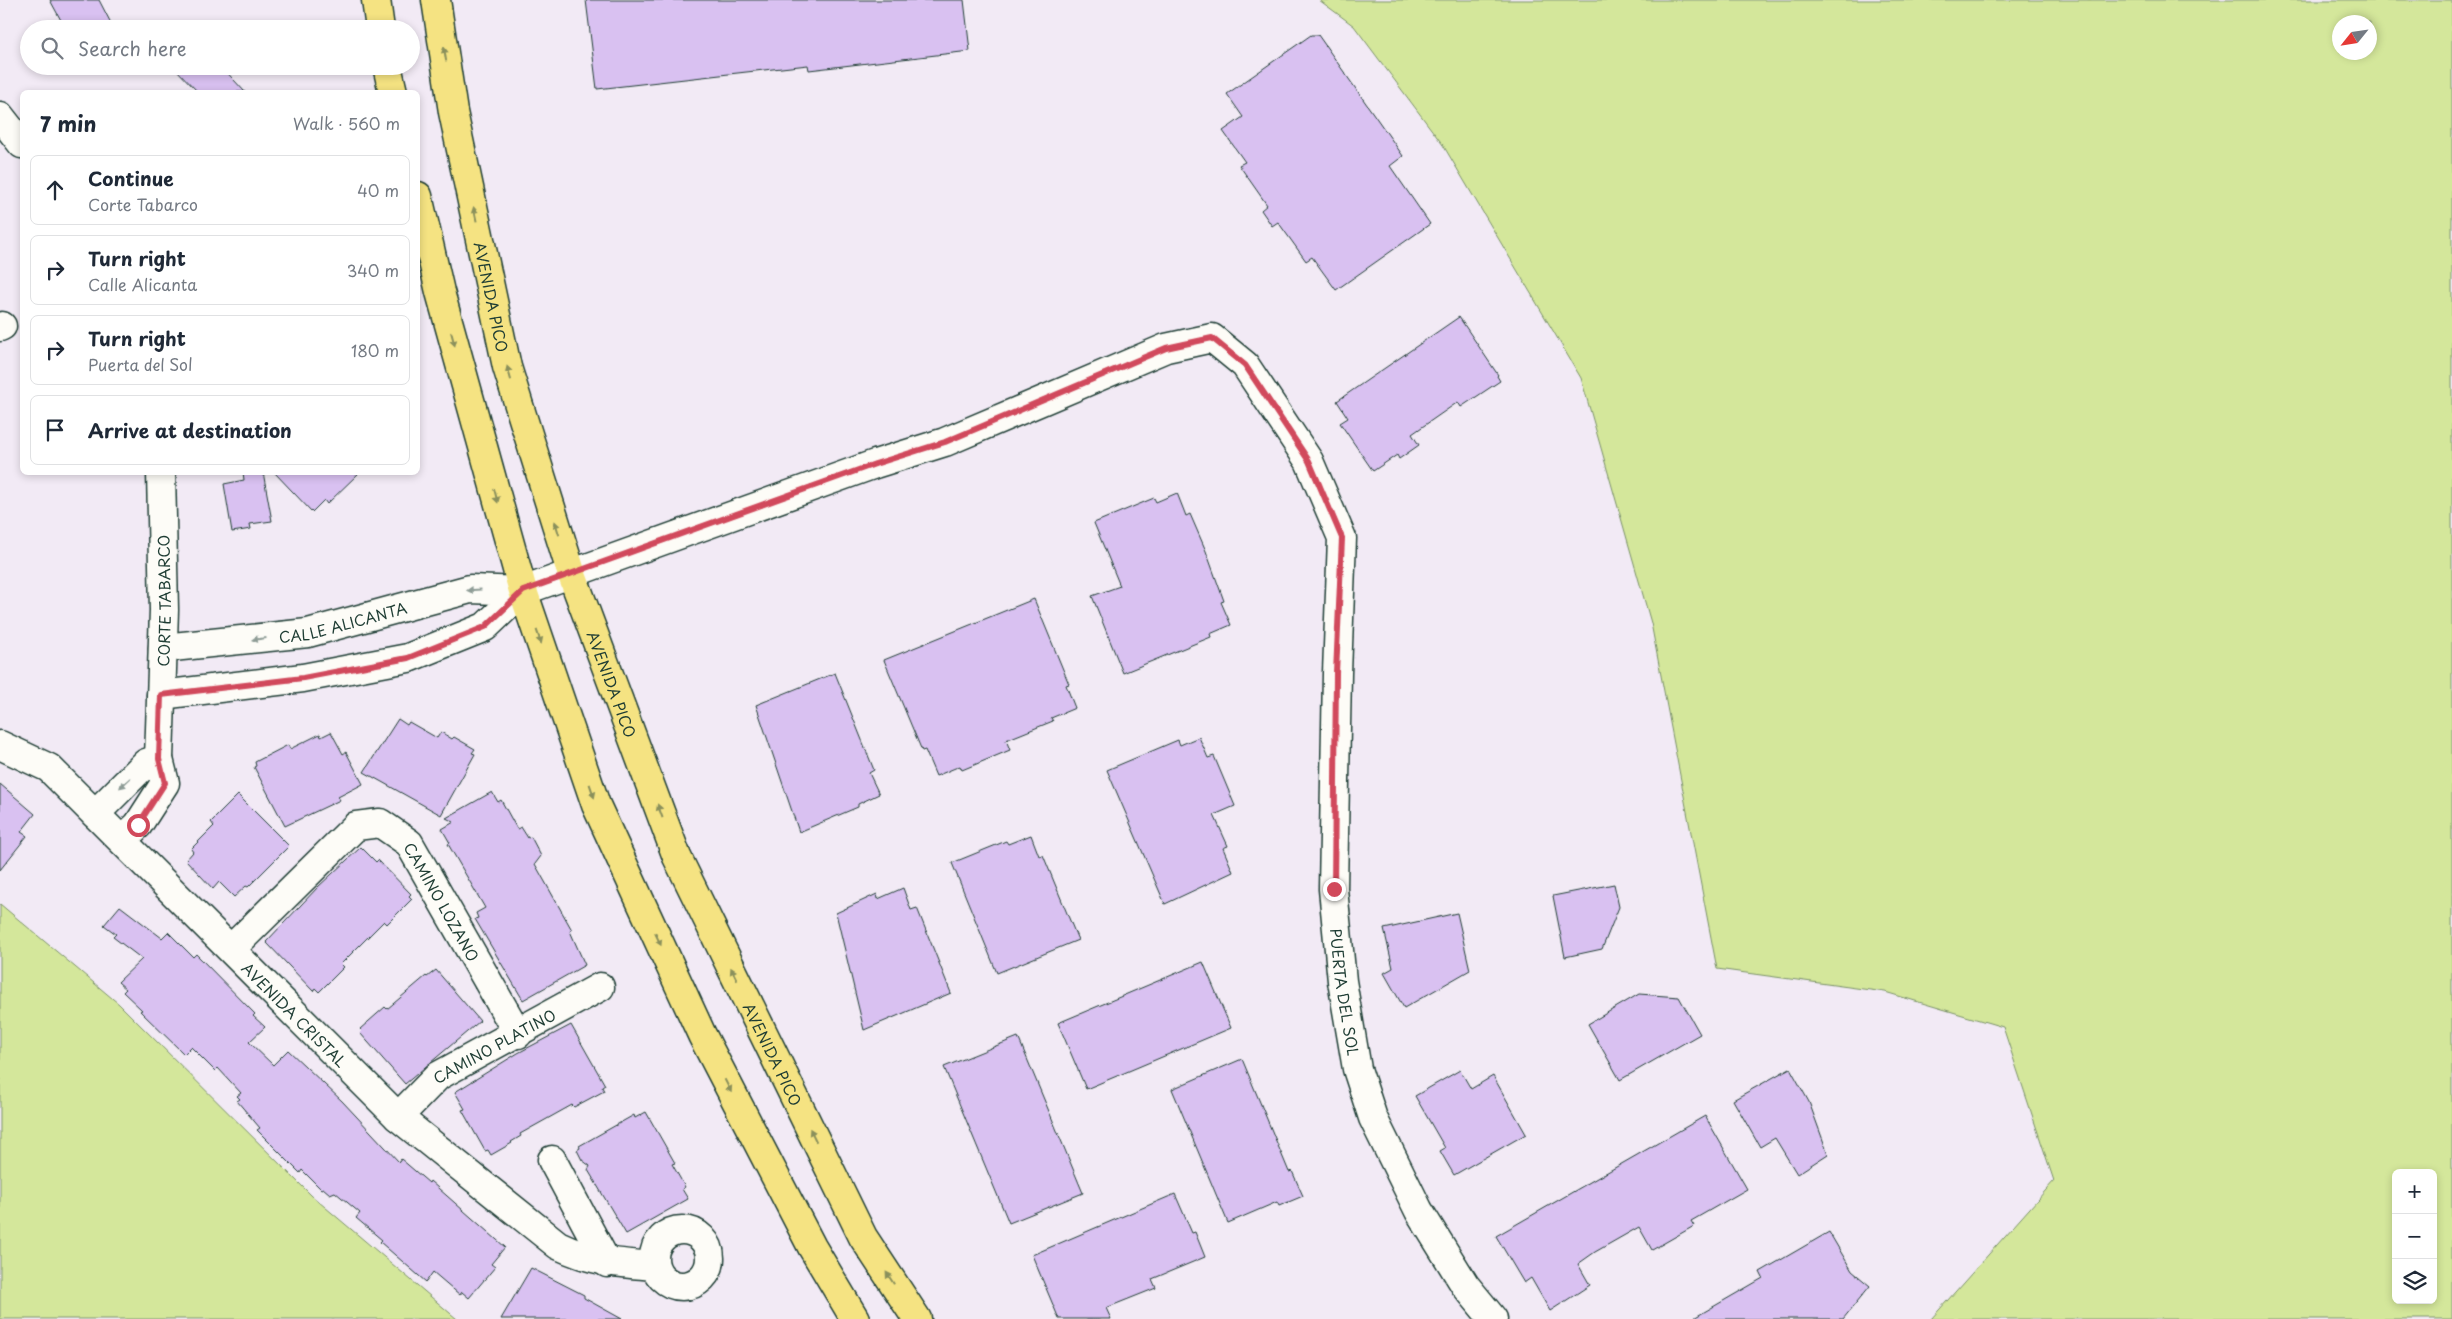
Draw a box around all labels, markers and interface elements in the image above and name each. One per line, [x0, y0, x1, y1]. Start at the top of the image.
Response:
north arrow [2332, 15, 2377, 60]
search box [20, 20, 420, 75]
icon: search [38, 34, 66, 62]
text: Search here [78, 34, 187, 62]
one-way arrow [440, 46, 448, 62]
text: 7 min [40, 107, 96, 139]
text: Walk · 560 m [293, 111, 400, 135]
text: Continue [88, 164, 174, 192]
icon: ahead [41, 176, 69, 204]
text: 40 m [357, 178, 399, 202]
text: Corte Tabarco [88, 192, 198, 216]
one-way arrow [471, 206, 479, 221]
street label: AVENIDA PICO [469, 239, 515, 354]
text: Turn right [88, 244, 186, 272]
icon: right [41, 256, 69, 284]
text: 340 m [347, 258, 399, 282]
text: Calle Alicanta [88, 272, 197, 296]
text: Turn right [88, 324, 186, 352]
one-way arrow [449, 331, 457, 346]
icon: right [41, 336, 69, 364]
text: 180 m [351, 338, 399, 362]
text: Puerta del Sol [88, 352, 193, 376]
one-way arrow [505, 365, 513, 380]
icon: arrive [41, 416, 69, 444]
text: Arrive at destination [88, 416, 292, 444]
one-way arrow [492, 488, 500, 503]
one-way arrow [553, 520, 561, 535]
street label: CORTE TABARCO [151, 534, 176, 667]
one-way arrow [466, 586, 482, 594]
street label: CALLE ALICANTA [278, 595, 409, 647]
street label: AVENIDA PICO [582, 627, 643, 740]
one-way arrow [535, 630, 543, 645]
one-way arrow [251, 635, 267, 643]
one-way arrow [119, 777, 131, 789]
one-way arrow [588, 784, 596, 799]
one-way arrow [656, 803, 664, 818]
route start [127, 814, 150, 837]
street label: CAMINO LOZANO [399, 838, 485, 965]
route end [1323, 878, 1346, 901]
street label: PUERTA DEL SOL [1325, 927, 1366, 1057]
one-way arrow [654, 932, 662, 946]
street label: AVENIDA CRISTAL [237, 956, 353, 1072]
one-way arrow [730, 966, 738, 981]
street label: AVENIDA PICO [738, 998, 808, 1109]
street label: CAMINO PLATINO [428, 1002, 559, 1088]
one-way arrow [724, 1078, 732, 1093]
one-way arrow [809, 1128, 817, 1142]
map controls [2392, 1169, 2437, 1304]
button: + [2392, 1169, 2437, 1214]
button: − [2392, 1214, 2437, 1259]
button: layers [2392, 1259, 2437, 1304]
one-way arrow [885, 1272, 895, 1285]

